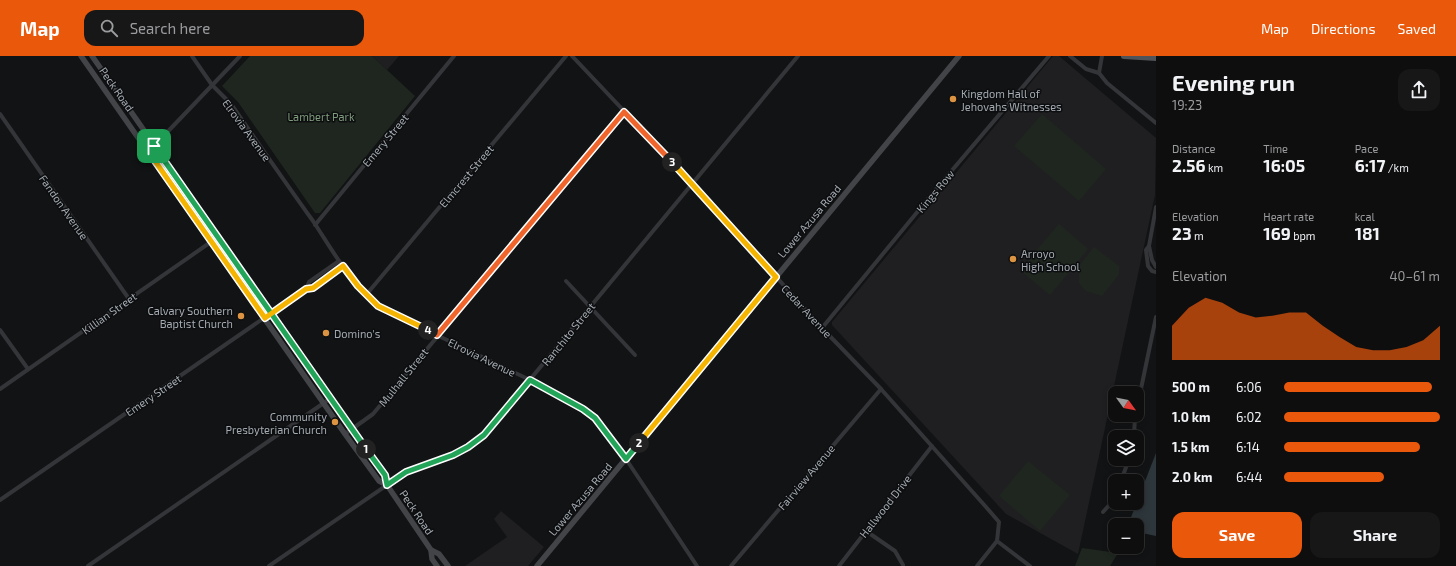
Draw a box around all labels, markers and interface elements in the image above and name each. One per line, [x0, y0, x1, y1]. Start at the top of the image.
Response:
search box [84, 10, 364, 46]
text: Map [20, 17, 60, 40]
icon: search [98, 17, 120, 39]
text: Search here [130, 19, 210, 37]
text: Map [1261, 20, 1289, 37]
text: Directions [1311, 20, 1376, 37]
text: Saved [1398, 20, 1436, 37]
street label: Peck Road [97, 64, 137, 114]
text: Evening run [1172, 69, 1295, 95]
button: share [1398, 69, 1440, 111]
place label: Kingdom Hall of Jehovahs Witnesses [961, 87, 1062, 113]
marker: Kingdom Hall of Jehovahs Witnesses [948, 94, 958, 104]
street label: Elrovia Avenue [220, 96, 274, 164]
text: 19:23 [1172, 97, 1202, 113]
park label: Lambert Park [287, 110, 355, 123]
street label: Emery Street [359, 111, 411, 169]
pin [137, 129, 171, 163]
icon: arrive [143, 135, 165, 157]
street label: Elmcrest Street [436, 142, 496, 210]
text: Distance [1172, 142, 1215, 155]
text: Time [1263, 142, 1288, 155]
text: Pace [1355, 142, 1378, 155]
pin: 3 [662, 152, 682, 172]
text: 3 [669, 155, 675, 168]
text: 2.56 [1172, 155, 1205, 175]
text: 16:05 [1263, 155, 1305, 175]
text: 6:17 [1355, 155, 1385, 175]
text: km [1205, 161, 1223, 174]
text: /km [1385, 161, 1409, 174]
street label: Kings Row [913, 167, 957, 215]
street label: Fandon Avenue [37, 172, 91, 242]
street label: Lower Azusa Road [775, 182, 843, 260]
text: Elevation [1172, 210, 1219, 223]
text: Heart rate [1263, 210, 1314, 223]
text: kcal [1355, 210, 1375, 223]
text: 23 [1172, 223, 1192, 243]
text: 169 [1263, 223, 1291, 243]
text: 181 [1355, 223, 1380, 243]
text: m [1192, 229, 1204, 242]
text: bpm [1291, 229, 1315, 242]
place label: Arroyo High School [1021, 247, 1080, 273]
marker: Arroyo High School [1008, 254, 1018, 264]
text: Elevation [1172, 268, 1227, 284]
text: 40–61 m [1390, 268, 1440, 284]
street label: Cedar Avenue [779, 282, 835, 340]
street label: Killian Street [79, 289, 139, 337]
street label: Ranchito Street [539, 300, 597, 368]
place label: Calvary Southern Baptist Church [147, 304, 233, 330]
marker: Calvary Southern Baptist Church [236, 311, 246, 321]
pin: 4 [418, 320, 438, 340]
text: 4 [424, 323, 432, 336]
place label: Domino's [334, 327, 381, 340]
marker: Domino's [321, 328, 331, 338]
street label: Elrovia Avenue [446, 335, 518, 379]
street label: Mulhall Street [376, 345, 430, 409]
street label: Emery Street [123, 372, 183, 418]
text: 500 m [1172, 379, 1210, 395]
text: 6:06 [1236, 379, 1262, 395]
north arrow [1108, 386, 1144, 422]
map controls [1108, 386, 1144, 554]
text: 1.0 km [1172, 409, 1211, 425]
text: 6:02 [1236, 409, 1262, 425]
place label: Community Presbyterian Church [226, 410, 327, 436]
marker: Community Presbyterian Church [330, 417, 340, 427]
button: layers [1108, 430, 1144, 466]
pin: 2 [629, 433, 649, 453]
text: 2 [636, 436, 642, 449]
pin: 1 [356, 439, 376, 459]
text: 1.5 km [1172, 439, 1210, 455]
text: 6:14 [1236, 439, 1260, 455]
text: 1 [364, 442, 368, 455]
street label: Fairview Avenue [775, 442, 837, 512]
street label: Lower Azusa Road [546, 460, 614, 538]
text: 2.0 km [1172, 469, 1212, 485]
text: 6:44 [1236, 469, 1263, 485]
street label: Hallwood Drive [856, 472, 914, 540]
button: + [1108, 474, 1144, 510]
street label: Peck Road [397, 487, 437, 537]
button: Save [1172, 512, 1302, 558]
button: Share [1310, 512, 1440, 558]
button: − [1108, 518, 1144, 554]

